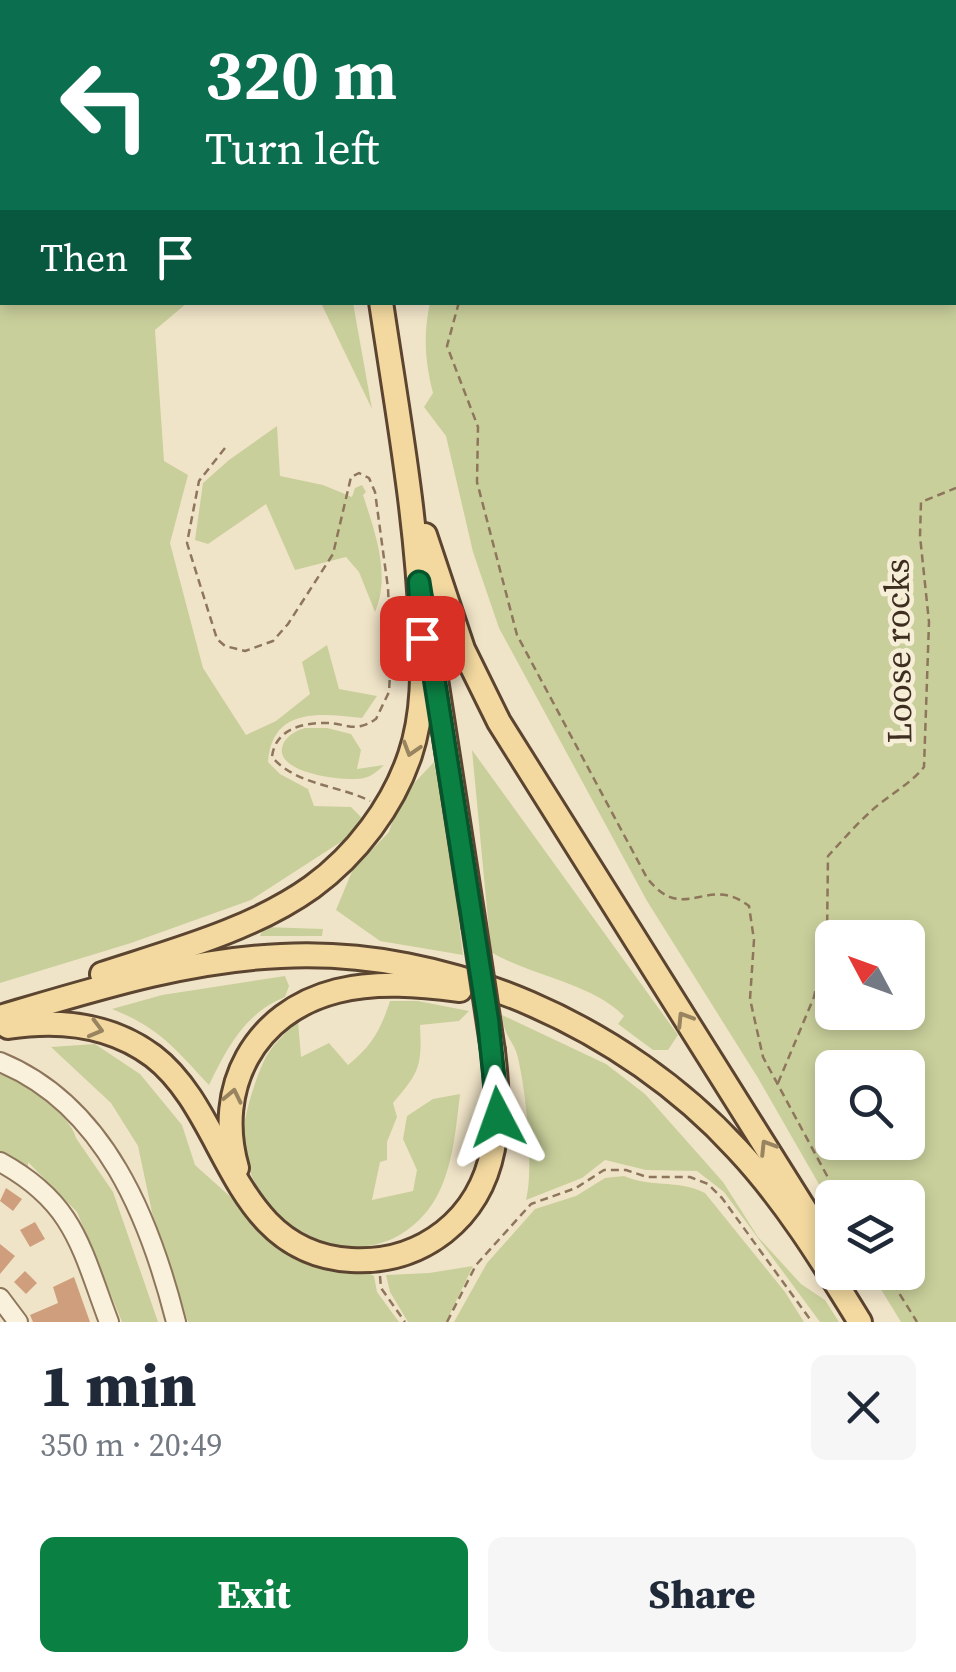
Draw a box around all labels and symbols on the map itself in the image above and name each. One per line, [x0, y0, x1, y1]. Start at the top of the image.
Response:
street label: Loose rocks [872, 558, 924, 744]
pin [380, 596, 465, 681]
one-way arrow [402, 739, 423, 756]
north arrow [815, 920, 925, 1030]
one-way arrow [677, 1011, 696, 1029]
one-way arrow [87, 1018, 104, 1039]
position arrow [446, 1065, 550, 1169]
one-way arrow [221, 1088, 242, 1105]
one-way arrow [760, 1140, 779, 1158]

